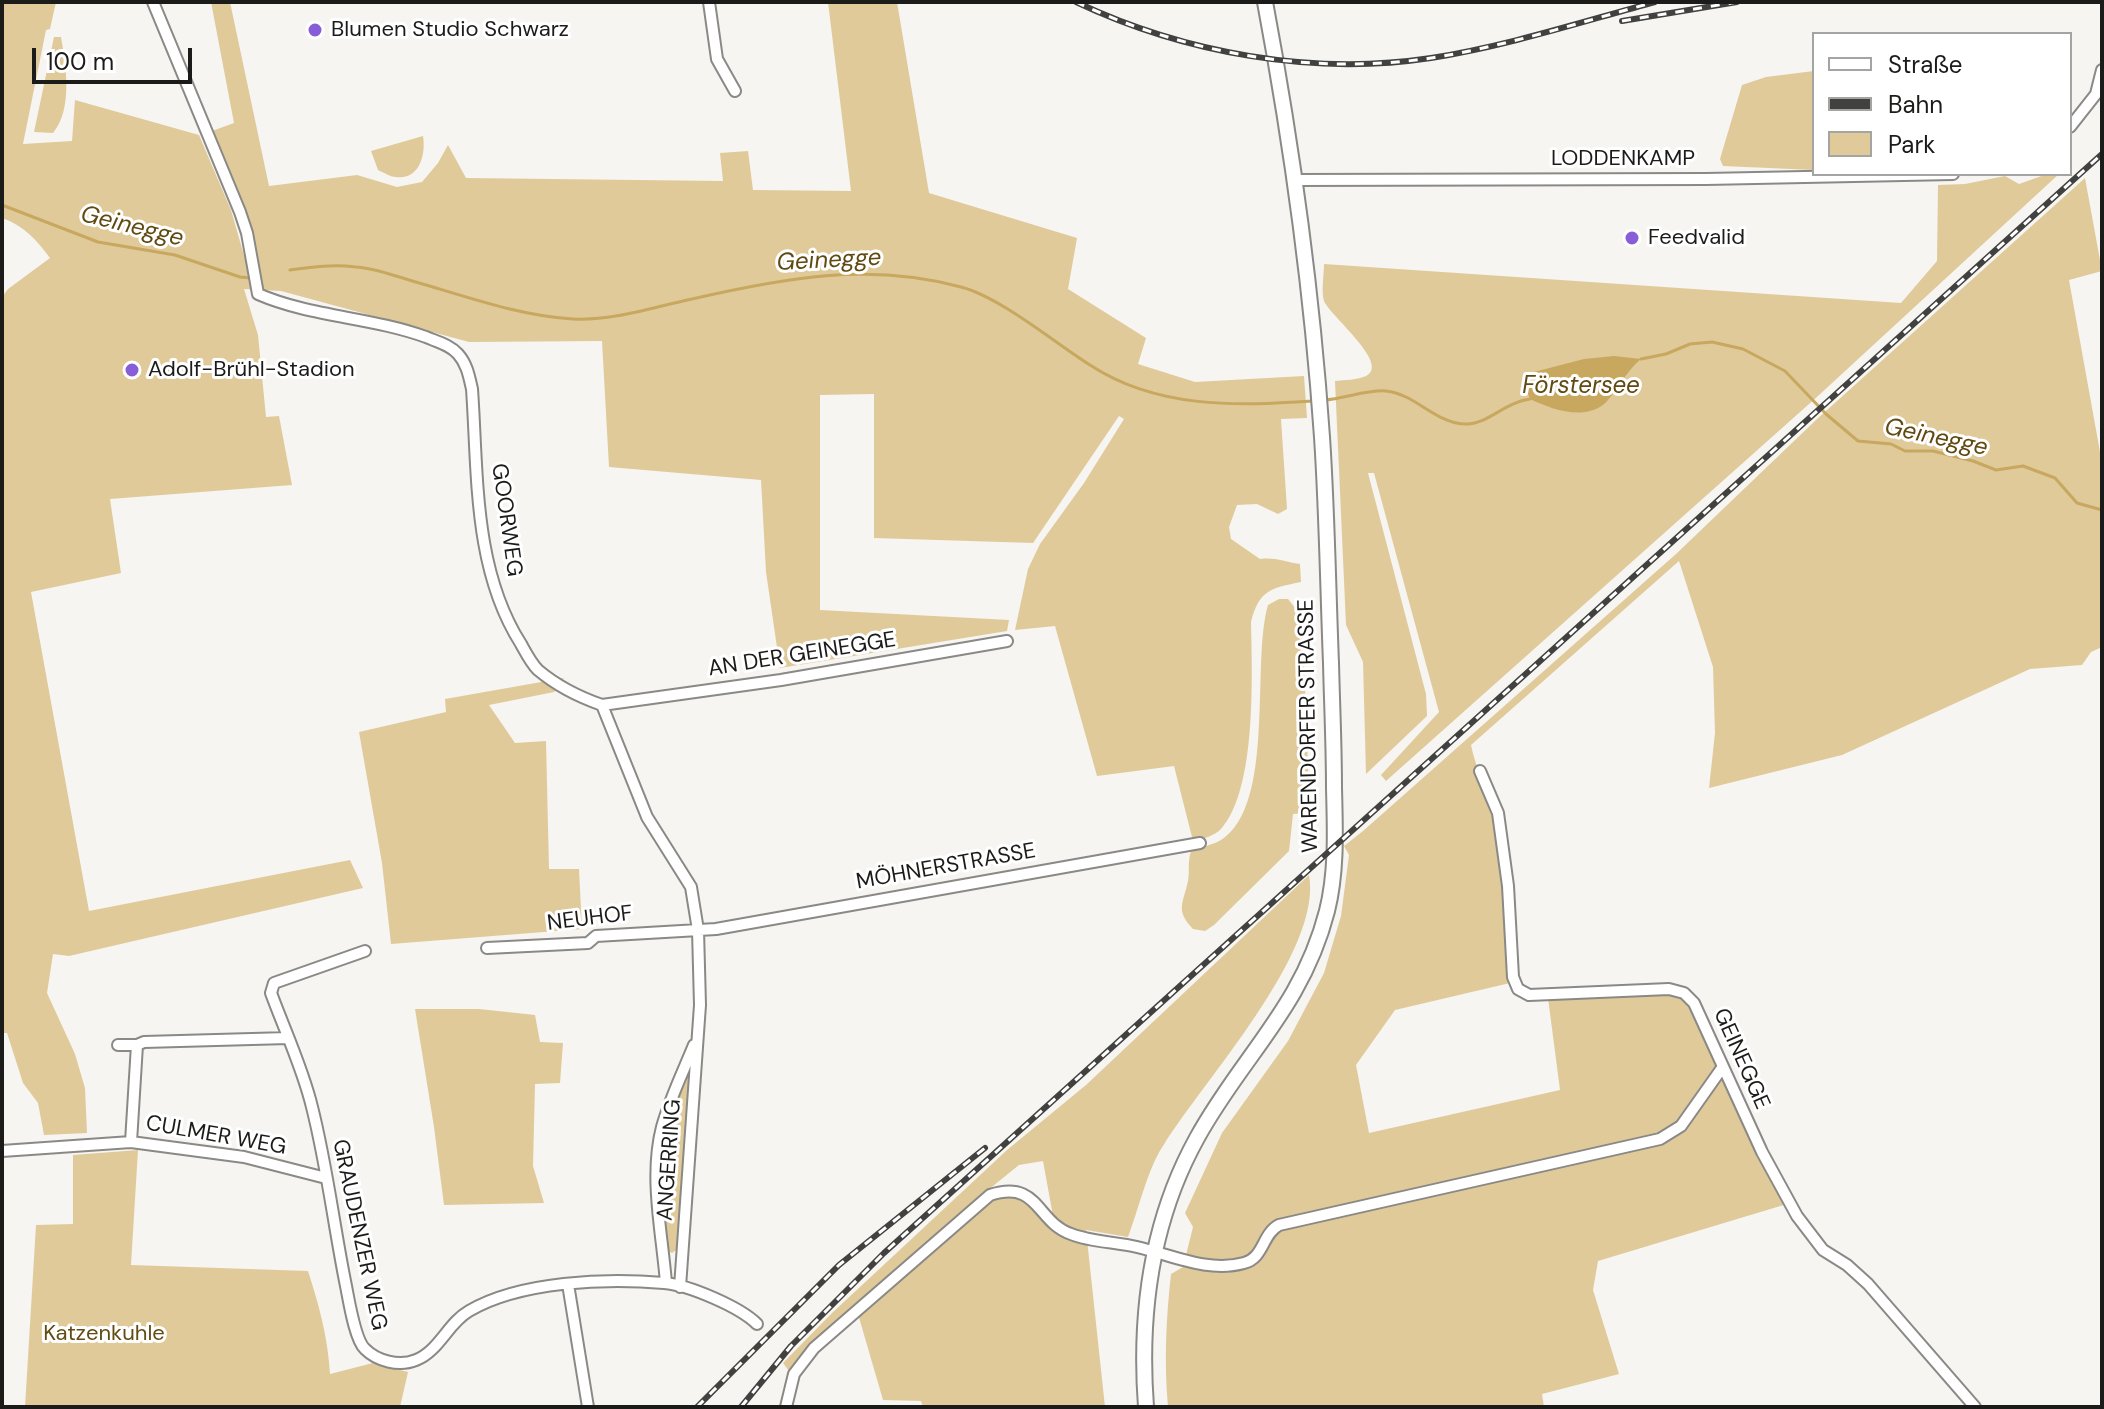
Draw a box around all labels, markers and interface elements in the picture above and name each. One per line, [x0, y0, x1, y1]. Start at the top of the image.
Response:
place label: Blumen Studio Schwarz [331, 17, 569, 43]
marker: Blumen Studio Schwarz [306, 21, 324, 39]
scale bar [36, 32, 196, 82]
legend [1812, 32, 2072, 176]
text: 100 m [46, 46, 114, 77]
text: Straße [1888, 49, 1962, 80]
text: Bahn [1888, 89, 1943, 120]
text: Park [1888, 129, 1935, 160]
street label: LODDENKAMP [1551, 146, 1695, 172]
water label: Geinegge [78, 200, 186, 254]
place label: Feedvalid [1648, 225, 1745, 251]
marker: Feedvalid [1623, 229, 1641, 247]
water label: Geinegge [776, 244, 882, 278]
place label: Adolf-Brühl-Stadion [148, 357, 355, 383]
marker: Adolf-Brühl-Stadion [123, 361, 141, 379]
water label: Förstersee [1522, 373, 1640, 401]
water label: Geinegge [1882, 413, 1990, 463]
street label: GOORWEG [485, 462, 527, 578]
street label: WARENDORFER STRASSE [1294, 599, 1324, 853]
street label: AN DER GEINEGGE [706, 627, 898, 683]
street label: MÖHNERSTRASSE [854, 838, 1038, 896]
street label: NEUHOF [546, 901, 634, 937]
street label: GEINEGGE [1707, 1004, 1775, 1114]
street label: ANGERRING [653, 1098, 687, 1222]
street label: CULMER WEG [144, 1111, 288, 1161]
street label: GRAUDENZER WEG [326, 1137, 392, 1333]
park label: Katzenkuhle [43, 1321, 165, 1347]

